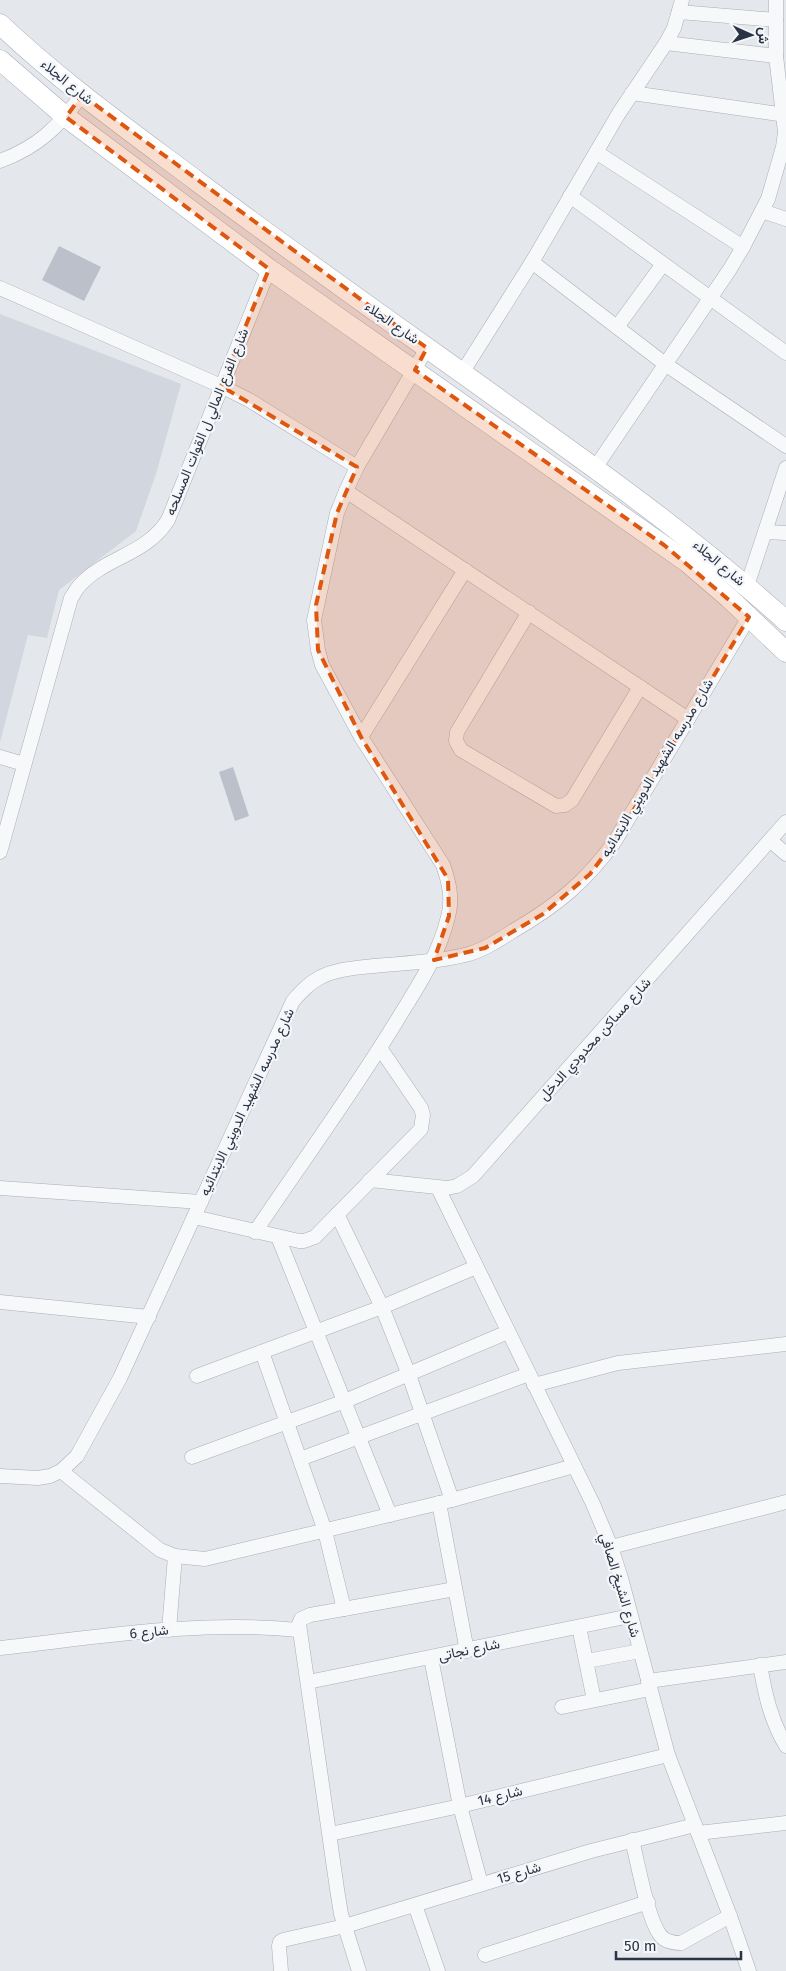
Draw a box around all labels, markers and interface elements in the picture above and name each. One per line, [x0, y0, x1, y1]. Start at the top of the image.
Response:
north arrow [726, 10, 776, 60]
text: ش [755, 27, 772, 45]
street label: شارع الجلاء [36, 56, 97, 110]
street label: شارع الجلاء [360, 298, 423, 350]
street label: شارع الفرع المالي ل القوات المسلحه [162, 326, 255, 519]
street label: شارع الجلاء [688, 536, 749, 591]
street label: شارع مدرسه الشهيد الدويني الابتدائيه [597, 676, 720, 862]
street label: شارع مساكن محدودي الدخل [535, 974, 657, 1106]
street label: شارع مدرسه الشهيد الدويني الابتدائيه [196, 1005, 301, 1200]
street label: شارع الشيخ الصافي [593, 1531, 644, 1640]
street label: شارع 6 [129, 1621, 170, 1644]
street label: شارع نجاتى [437, 1635, 502, 1667]
street label: شارع 14 [476, 1782, 525, 1812]
street label: شارع 15 [495, 1858, 544, 1890]
scale bar [616, 1928, 741, 1960]
text: 50 m [624, 1937, 657, 1955]

